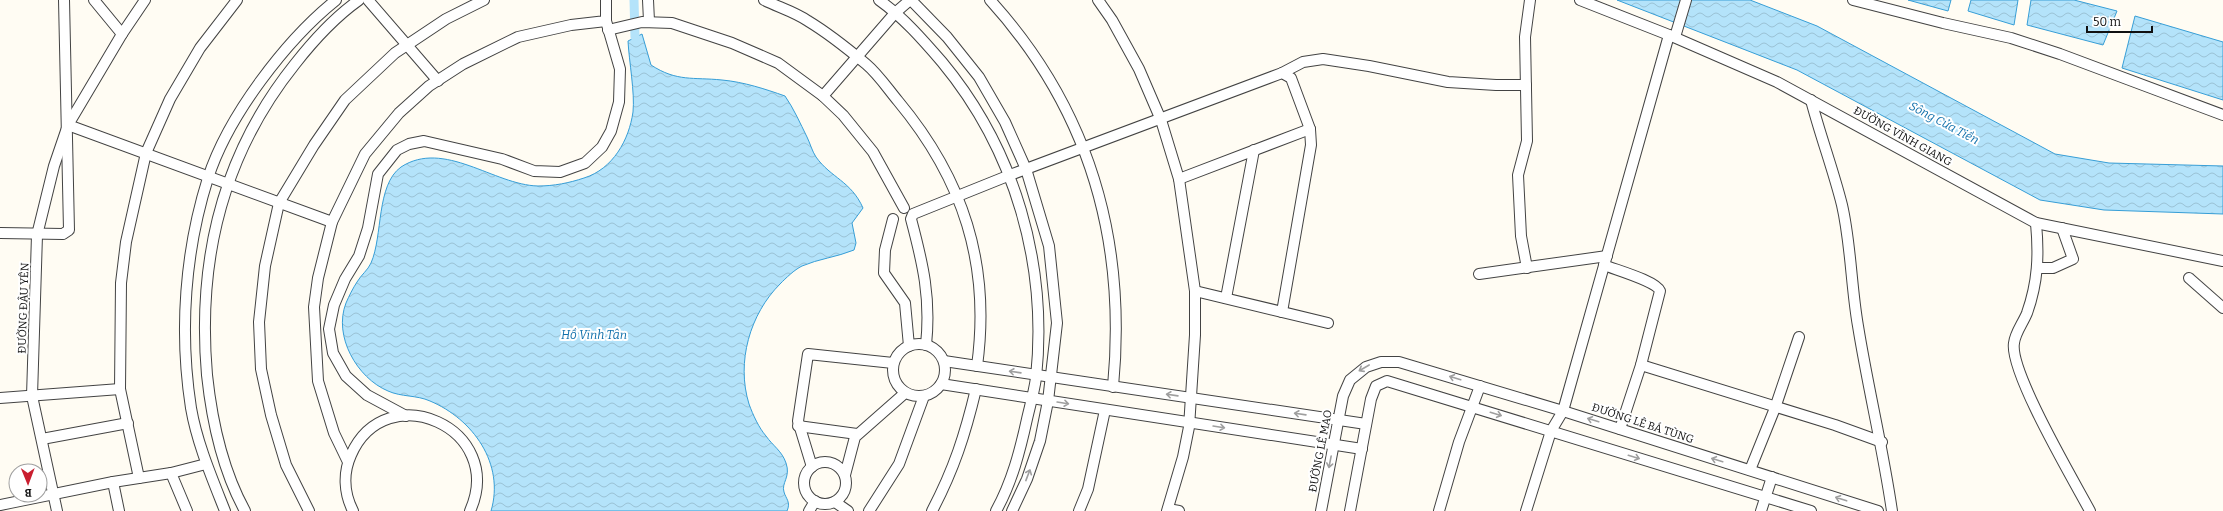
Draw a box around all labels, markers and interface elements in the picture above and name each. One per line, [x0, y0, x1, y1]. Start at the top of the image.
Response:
scale bar [2087, 8, 2152, 34]
text: 50 m [2093, 15, 2122, 29]
water label: Sông Cửa Tiền [1907, 98, 1982, 147]
street label: ĐƯỜNG VĨNH GIANG [1851, 103, 1955, 169]
street label: ĐƯỜNG ĐẬU YÊN [14, 262, 32, 354]
water label: Hồ Vinh Tân [561, 327, 627, 342]
one-way arrow [1358, 365, 1370, 373]
one-way arrow [1009, 368, 1022, 376]
one-way arrow [1449, 374, 1462, 381]
one-way arrow [1165, 391, 1178, 399]
one-way arrow [1056, 399, 1069, 407]
street label: ĐƯỜNG LÊ BÁ TÙNG [1590, 400, 1696, 446]
street label: ĐƯỜNG LÊ MAO [1305, 409, 1335, 493]
one-way arrow [1294, 410, 1307, 418]
one-way arrow [1490, 410, 1502, 418]
one-way arrow [1587, 416, 1600, 423]
one-way arrow [1212, 423, 1225, 431]
one-way arrow [1627, 453, 1639, 461]
one-way arrow [1326, 455, 1334, 468]
one-way arrow [1711, 456, 1724, 463]
north arrow [8, 463, 48, 503]
one-way arrow [1025, 470, 1033, 482]
text: B [24, 486, 32, 499]
one-way arrow [1835, 495, 1848, 502]

